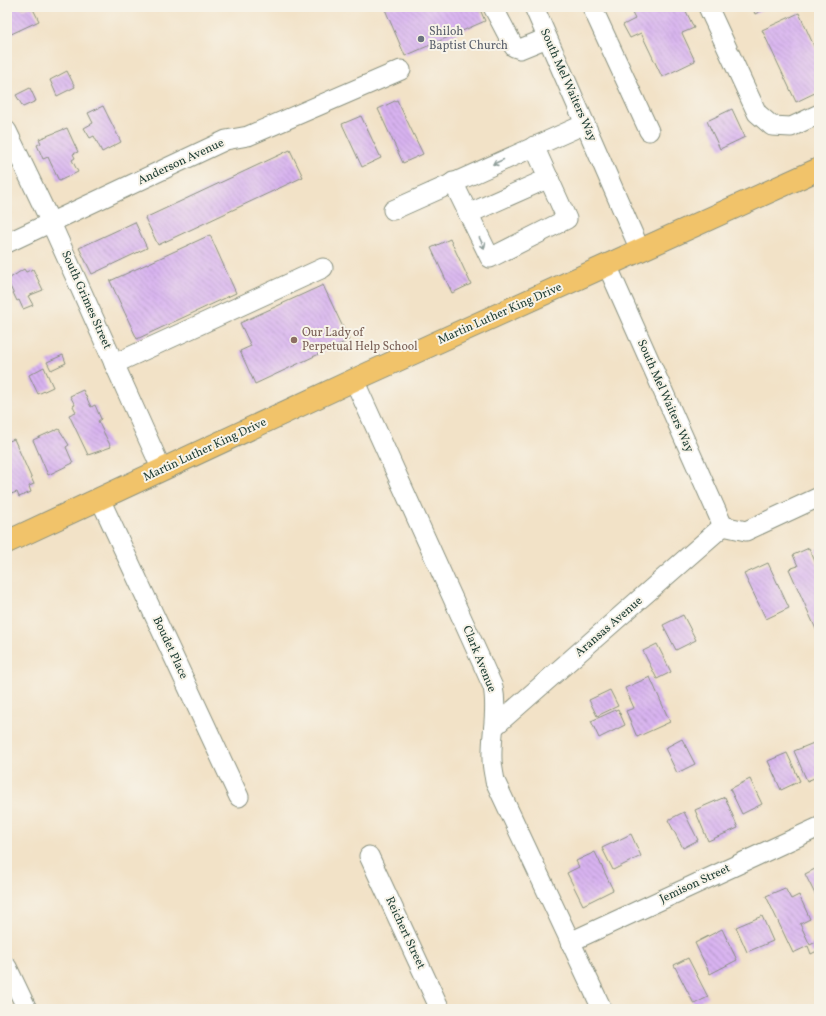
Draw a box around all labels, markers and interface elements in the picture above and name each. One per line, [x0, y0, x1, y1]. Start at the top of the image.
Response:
place label: Shiloh Baptist Church [429, 24, 508, 54]
street label: South Mel Waiters Way [536, 26, 600, 144]
marker: Shiloh Baptist Church [416, 34, 426, 44]
street label: Anderson Avenue [135, 135, 227, 189]
one-way arrow [493, 159, 505, 166]
one-way arrow [479, 236, 486, 248]
street label: South Grimes Street [57, 248, 115, 352]
street label: Martin Luther King Drive [435, 279, 565, 349]
place label: Our Lady of Perpetual Help School [302, 325, 418, 355]
marker: Our Lady of Perpetual Help School [289, 335, 299, 345]
street label: South Mel Waiters Way [633, 337, 697, 455]
street label: Martin Luther King Drive [141, 414, 270, 486]
street label: Aransas Avenue [572, 593, 646, 661]
street label: Boudet Place [149, 614, 192, 682]
street label: Clark Avenue [458, 623, 500, 695]
street label: Jemison Street [657, 861, 733, 907]
street label: Reichert Street [381, 894, 429, 972]

